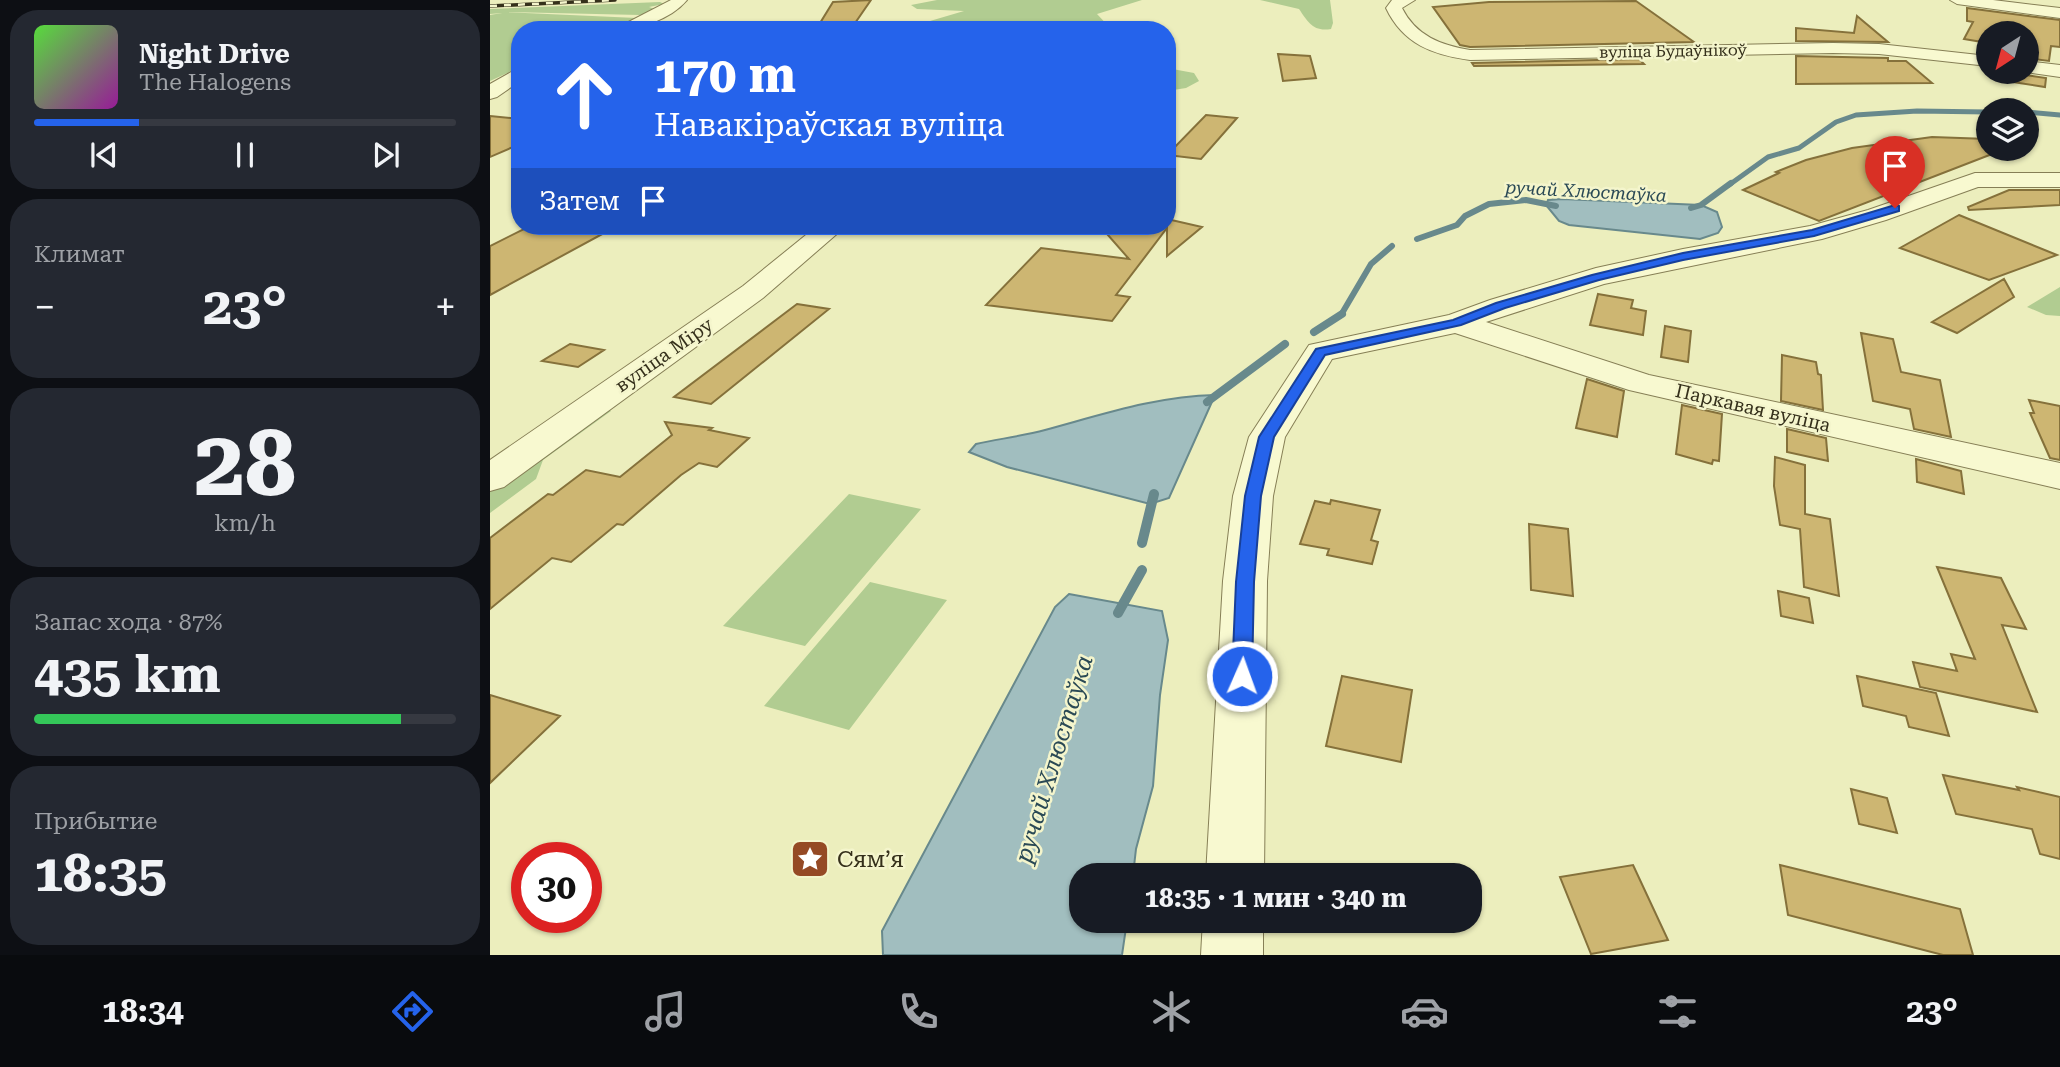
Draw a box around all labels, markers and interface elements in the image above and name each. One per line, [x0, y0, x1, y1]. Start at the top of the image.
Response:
north arrow [1976, 21, 2039, 84]
map controls [1976, 21, 2039, 161]
text: Night Drive [139, 39, 290, 69]
street label: вуліца Будаўнікоў [1599, 40, 1747, 62]
text: 170 m [654, 47, 796, 104]
icon: ahead [539, 49, 630, 140]
text: The Halogens [139, 69, 291, 96]
button: layers [1976, 98, 2039, 161]
text: Навакіраўская вуліца [654, 106, 1004, 144]
icon: previous [85, 136, 123, 174]
icon: pause [226, 136, 264, 174]
icon: next [367, 136, 405, 174]
pin [1865, 136, 1925, 208]
icon: arrive [1876, 147, 1914, 185]
water label: ручай Хлюстаўка [1503, 176, 1667, 206]
icon: arrive [634, 182, 672, 220]
text: Затем [539, 186, 620, 216]
text: Климат [34, 241, 125, 268]
text: 23° [203, 276, 287, 337]
text: − [34, 285, 55, 329]
text: + [435, 285, 456, 329]
street label: вуліца Міру [611, 312, 718, 397]
street label: Паркавая вуліца [1673, 379, 1834, 437]
text: 28 [194, 411, 296, 517]
text: km/h [214, 510, 276, 537]
text: Запас хода · 87% [34, 609, 223, 636]
position arrow [1205, 639, 1279, 713]
text: 435 km [34, 644, 221, 705]
water label: ручай Хлюстаўка [1009, 652, 1099, 868]
text: Прибытие [34, 808, 157, 835]
place icon: Сямʼя [789, 838, 831, 880]
speed limit sign: 30 [511, 842, 602, 933]
text: 18:35 [34, 843, 167, 904]
place label: Сямʼя [837, 846, 904, 873]
text: 18:35 · 1 мин · 340 m [1145, 883, 1406, 913]
icon: directions [388, 987, 437, 1036]
icon: music [641, 987, 690, 1036]
icon: phone [894, 987, 943, 1036]
icon: climate [1147, 987, 1196, 1036]
icon: car [1400, 987, 1449, 1036]
icon: filters [1653, 987, 1702, 1036]
text: 18:34 [102, 992, 184, 1030]
text: 23° [1906, 992, 1958, 1030]

